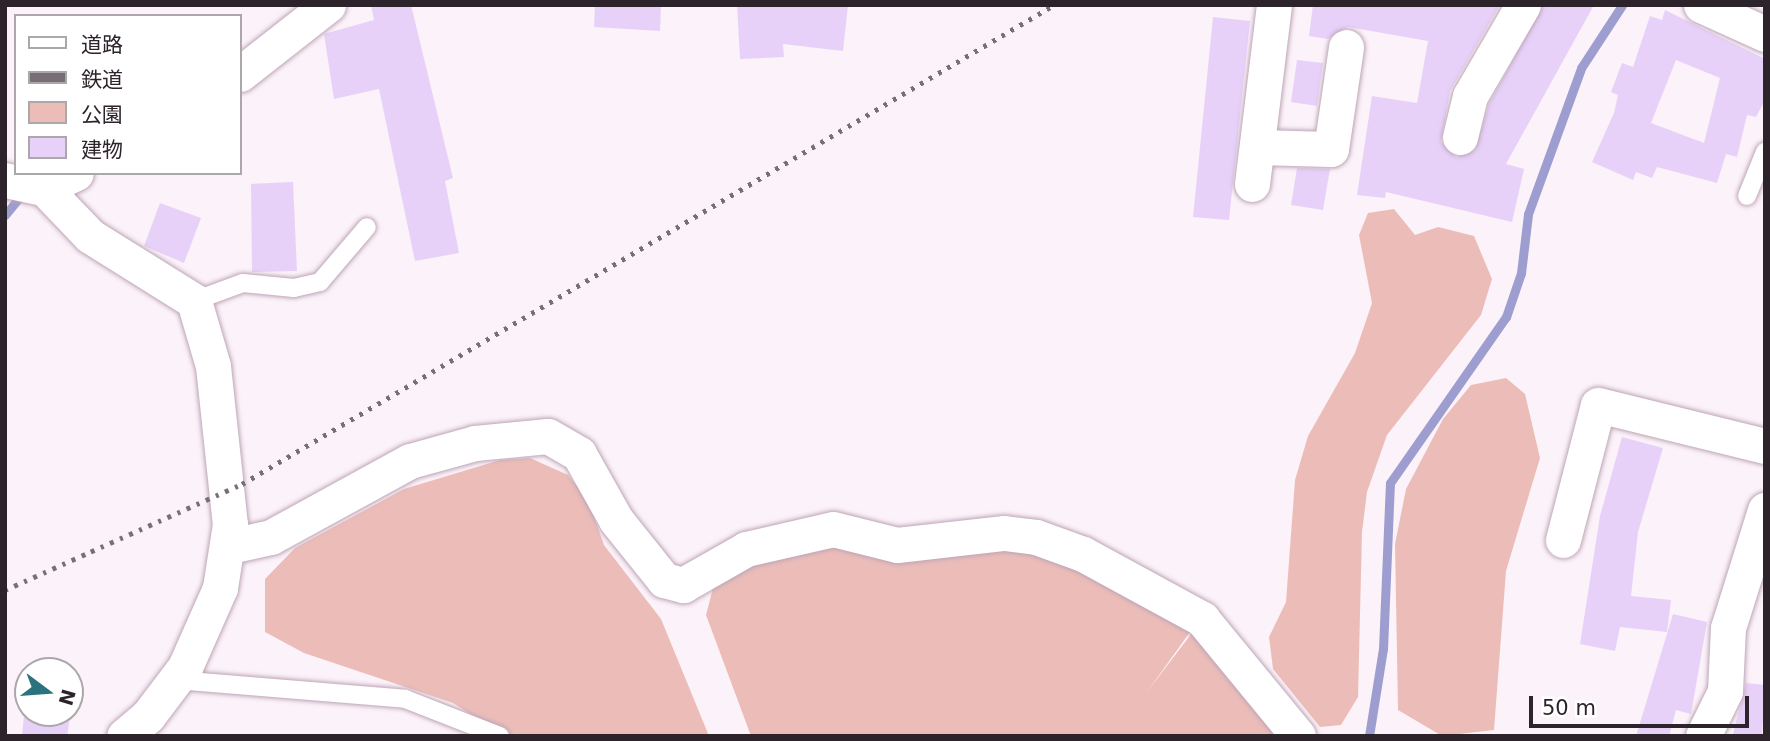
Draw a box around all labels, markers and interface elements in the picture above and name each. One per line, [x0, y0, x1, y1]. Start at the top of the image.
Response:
legend [14, 14, 242, 175]
text: 道路 [81, 33, 123, 57]
text: 鉄道 [81, 68, 123, 92]
text: 公園 [81, 103, 123, 127]
text: 建物 [81, 138, 123, 162]
north arrow [14, 657, 84, 727]
scale bar [1532, 682, 1752, 726]
text: N [54, 687, 80, 708]
text: 50 m [1542, 696, 1596, 720]

